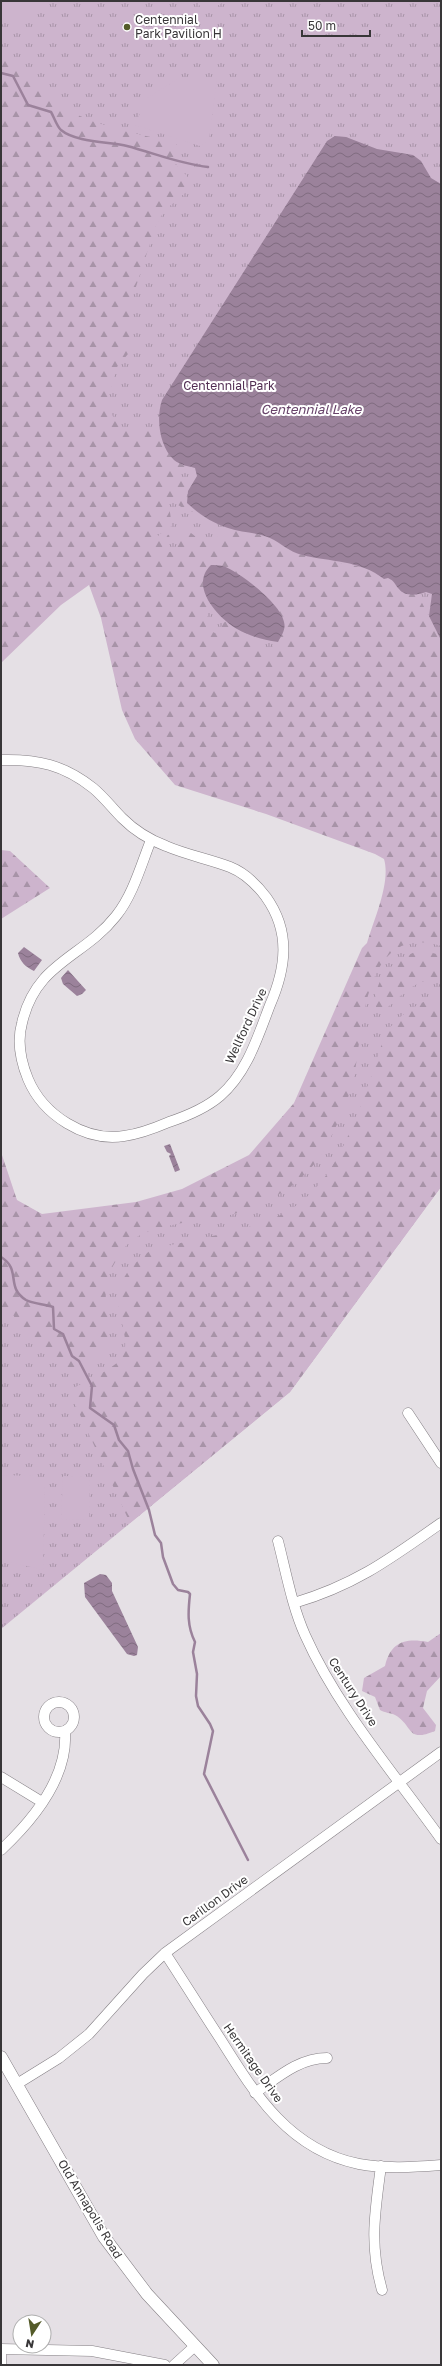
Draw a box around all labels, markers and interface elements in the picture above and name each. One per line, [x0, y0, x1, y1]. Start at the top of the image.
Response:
place label: Centennial Park Pavilion H [135, 12, 222, 41]
scale bar [302, 12, 370, 38]
text: 50 m [308, 18, 336, 33]
marker: Centennial Park Pavilion H [122, 22, 132, 32]
park label: Centennial Park [183, 378, 275, 393]
water label: Centennial Lake [261, 401, 363, 417]
street label: Wellford Drive [222, 986, 270, 1066]
street label: Century Drive [326, 1655, 381, 1729]
street label: Carillon Drive [179, 1872, 251, 1930]
street label: Hermitage Drive [221, 2020, 286, 2105]
street label: Old Annapolis Road [55, 2156, 126, 2261]
north arrow [12, 2314, 52, 2354]
text: N [24, 2337, 35, 2351]

